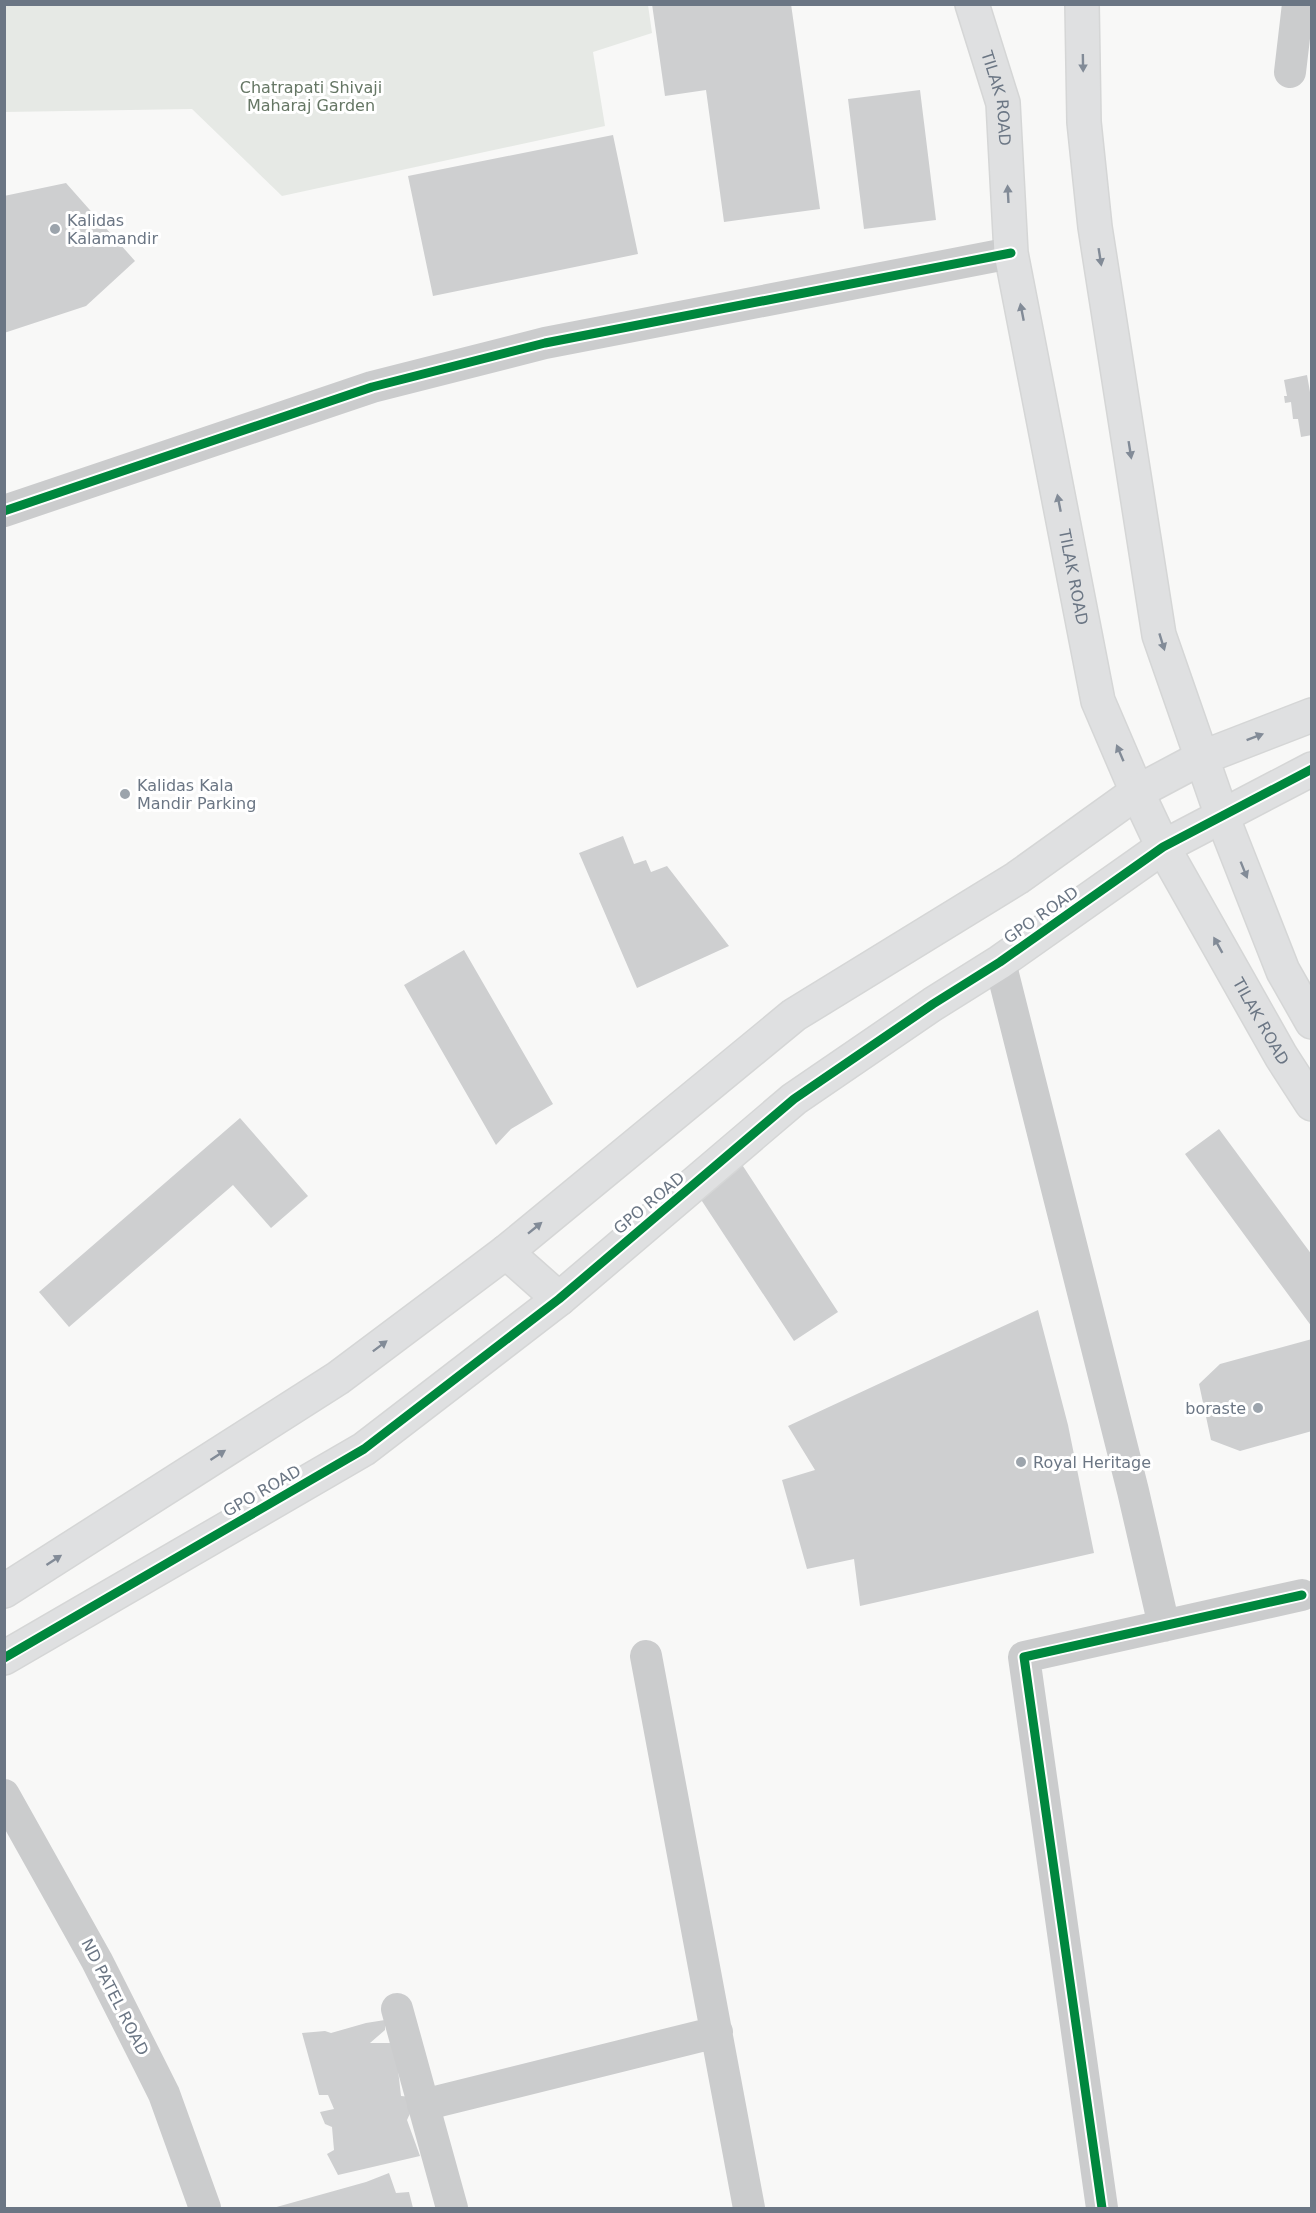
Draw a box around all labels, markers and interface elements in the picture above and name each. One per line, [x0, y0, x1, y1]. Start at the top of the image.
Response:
street label: TILAK ROAD [977, 47, 1015, 146]
one-way arrow [1078, 53, 1087, 72]
park label: Chatrapati Shivaji Maharaj Garden [240, 78, 382, 115]
one-way arrow [1003, 185, 1012, 204]
place label: Kalidas Kalamandir [67, 211, 158, 248]
marker: Kalidas Kalamandir [48, 222, 62, 236]
one-way arrow [1095, 248, 1104, 267]
one-way arrow [1017, 302, 1026, 321]
one-way arrow [1126, 440, 1135, 459]
one-way arrow [1054, 493, 1063, 512]
street label: TILAK ROAD [1055, 527, 1092, 626]
one-way arrow [1158, 633, 1167, 651]
one-way arrow [1247, 731, 1265, 741]
one-way arrow [1115, 743, 1125, 761]
place label: Kalidas Kala Mandir Parking [137, 776, 256, 813]
marker: Kalidas Kala Mandir Parking [118, 787, 132, 801]
one-way arrow [1239, 861, 1249, 879]
street label: GPO ROAD [1000, 882, 1082, 948]
one-way arrow [1213, 936, 1223, 953]
street label: TILAK ROAD [1229, 973, 1294, 1068]
street label: GPO ROAD [610, 1168, 688, 1238]
one-way arrow [527, 1222, 542, 1235]
one-way arrow [373, 1341, 388, 1353]
place label: boraste [1185, 1399, 1246, 1418]
marker: boraste [1251, 1401, 1265, 1415]
one-way arrow [210, 1449, 226, 1460]
place label: Royal Heritage [1033, 1453, 1151, 1472]
marker: Royal Heritage [1014, 1455, 1028, 1469]
street label: GPO ROAD [220, 1461, 304, 1521]
one-way arrow [46, 1554, 62, 1565]
street label: ND PATEL ROAD [77, 1936, 153, 2058]

